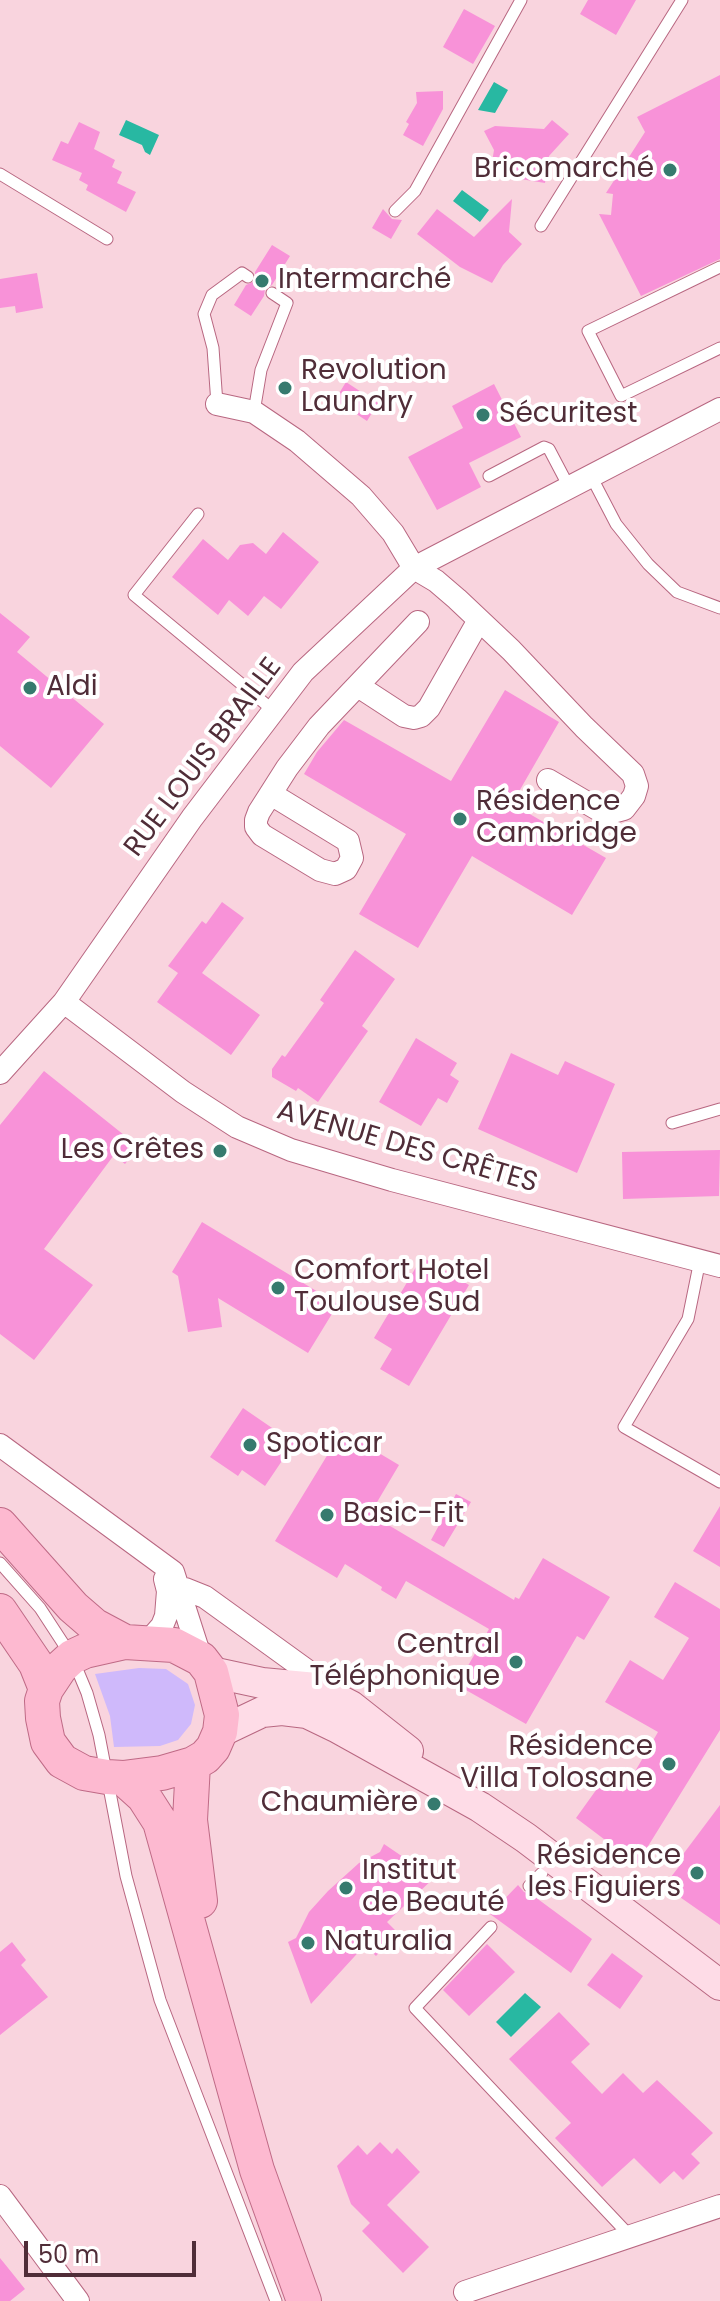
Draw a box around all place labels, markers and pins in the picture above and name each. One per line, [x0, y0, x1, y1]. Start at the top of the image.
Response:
place label: Bricomarché [474, 153, 654, 187]
marker: Bricomarché [661, 161, 679, 179]
place label: Intermarché [278, 264, 451, 298]
marker: Intermarché [253, 272, 271, 290]
place label: Revolution Laundry [301, 355, 447, 421]
marker: Revolution Laundry [276, 379, 294, 397]
place label: Sécuritest [499, 398, 637, 432]
marker: Sécuritest [474, 406, 492, 424]
place label: Aldi [46, 671, 98, 705]
marker: Aldi [21, 679, 39, 697]
place label: Résidence Cambridge [476, 786, 637, 852]
marker: Résidence Cambridge [451, 810, 469, 828]
place label: Les Crêtes [61, 1134, 204, 1168]
marker: Les Crêtes [211, 1142, 229, 1160]
place label: Comfort Hotel Toulouse Sud [294, 1255, 489, 1321]
marker: Comfort Hotel Toulouse Sud [269, 1279, 287, 1297]
place label: Spoticar [266, 1428, 383, 1462]
marker: Spoticar [241, 1436, 259, 1454]
place label: Basic-Fit [343, 1498, 464, 1532]
marker: Basic-Fit [318, 1506, 336, 1524]
place label: Central Téléphonique [309, 1629, 500, 1695]
marker: Central Téléphonique [507, 1653, 525, 1671]
place label: Résidence Villa Tolosane [460, 1731, 653, 1797]
marker: Résidence Villa Tolosane [660, 1755, 678, 1773]
place label: Chaumière [261, 1787, 418, 1821]
marker: Chaumière [425, 1795, 443, 1813]
place label: Résidence les Figuiers [528, 1840, 681, 1906]
place label: Institut de Beauté [362, 1855, 505, 1921]
marker: Résidence les Figuiers [688, 1864, 706, 1882]
marker: Institut de Beauté [337, 1879, 355, 1897]
place label: Naturalia [324, 1926, 453, 1960]
marker: Naturalia [299, 1934, 317, 1952]

